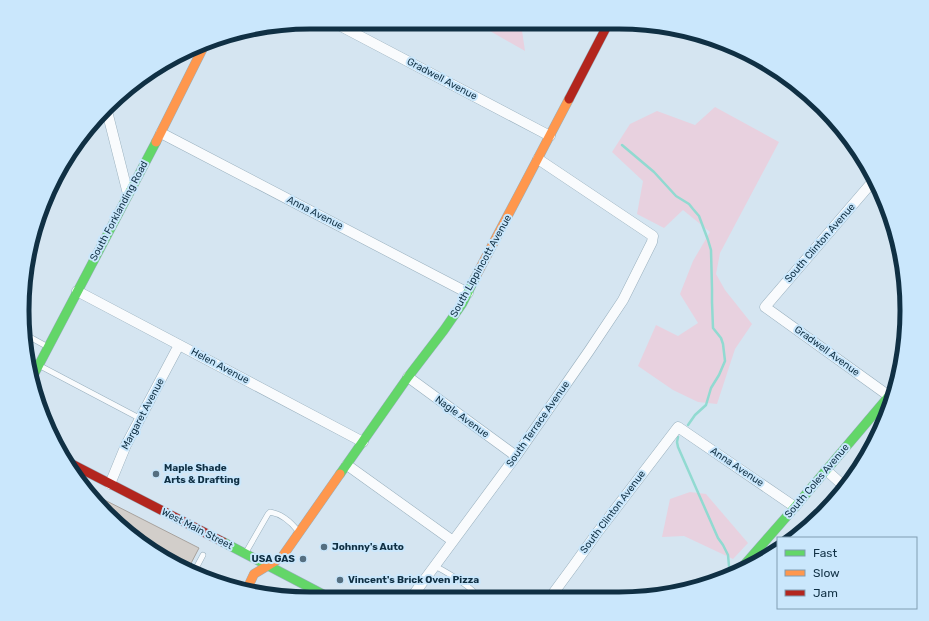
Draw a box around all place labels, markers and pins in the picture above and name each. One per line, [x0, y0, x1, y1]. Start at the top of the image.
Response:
place label: Maple Shade Arts & Drafting [164, 462, 240, 486]
marker: Maple Shade Arts & Drafting [151, 469, 161, 479]
place label: Johnny's Auto [332, 541, 404, 553]
marker: Johnny's Auto [319, 542, 329, 552]
place label: USA GAS [251, 553, 295, 565]
marker: USA GAS [298, 554, 308, 564]
place label: Vincent's Brick Oven Pizza [348, 574, 479, 586]
marker: Vincent's Brick Oven Pizza [335, 575, 345, 585]

